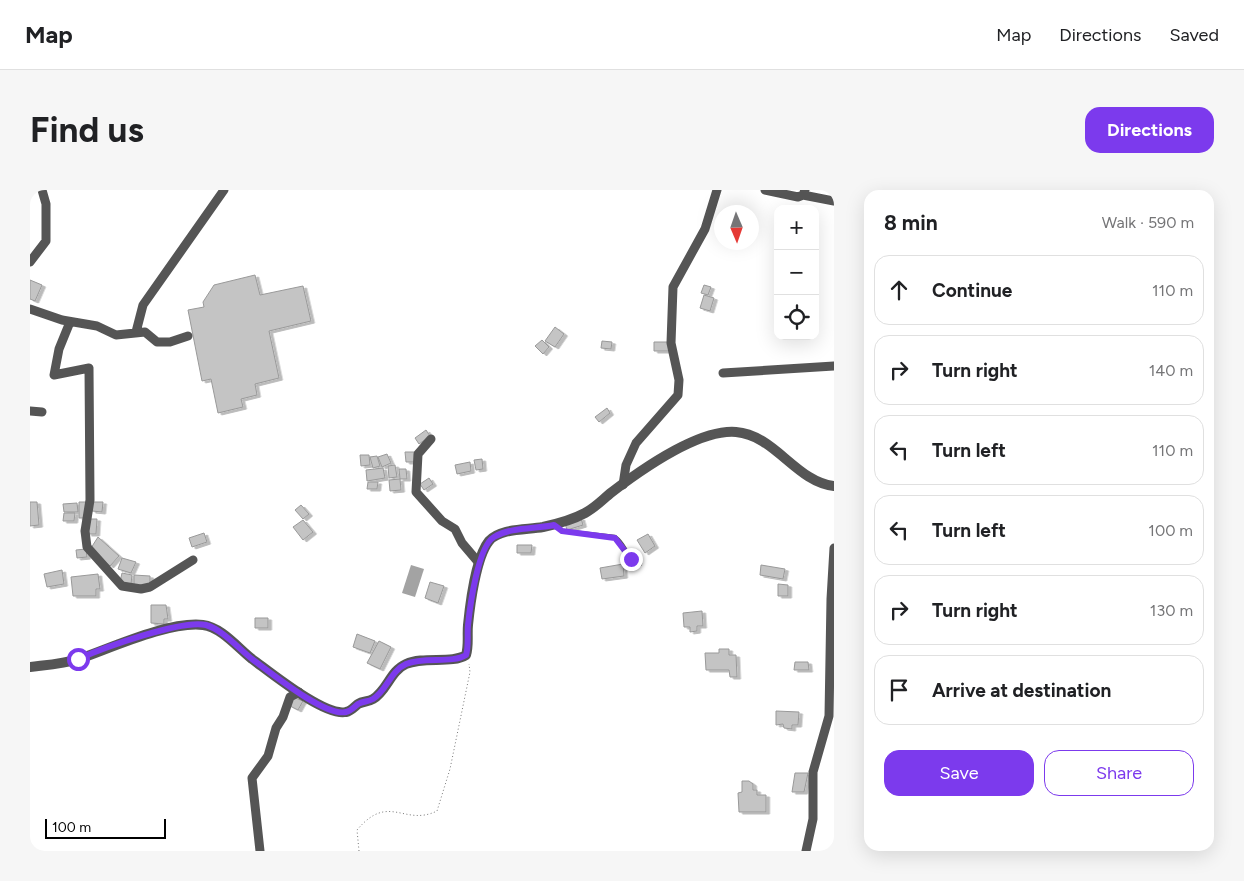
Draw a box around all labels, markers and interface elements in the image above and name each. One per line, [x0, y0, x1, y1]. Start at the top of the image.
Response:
text: Map [25, 20, 73, 49]
text: Map [996, 24, 1031, 46]
text: Directions [1059, 24, 1141, 46]
text: Saved [1169, 24, 1219, 46]
button: Directions [1085, 107, 1214, 153]
text: Find us [30, 109, 144, 151]
north arrow [714, 205, 759, 250]
map controls [774, 205, 819, 340]
button: + [774, 205, 819, 250]
text: 8 min [884, 210, 938, 235]
text: Walk · 590 m [1102, 213, 1194, 232]
button: − [774, 250, 819, 295]
icon: ahead [885, 276, 913, 304]
text: Continue [932, 279, 1012, 302]
text: 110 m [1152, 281, 1193, 300]
button: locate [774, 295, 819, 340]
icon: right [885, 356, 913, 384]
text: Turn right [932, 359, 1018, 382]
text: 140 m [1149, 361, 1193, 380]
icon: left [885, 436, 913, 464]
text: Turn left [932, 439, 1006, 462]
text: 110 m [1152, 441, 1193, 460]
icon: left [885, 516, 913, 544]
text: Turn left [932, 519, 1006, 542]
text: 100 m [1148, 521, 1193, 540]
route end [620, 548, 643, 571]
icon: right [885, 596, 913, 624]
text: Turn right [932, 599, 1018, 622]
text: 130 m [1150, 601, 1193, 620]
route start [67, 648, 90, 671]
icon: arrive [885, 676, 913, 704]
text: Arrive at destination [932, 679, 1111, 702]
button: Save [884, 750, 1034, 796]
button: Share [1044, 750, 1194, 796]
scale bar [45, 816, 166, 839]
text: 100 m [52, 819, 91, 836]

